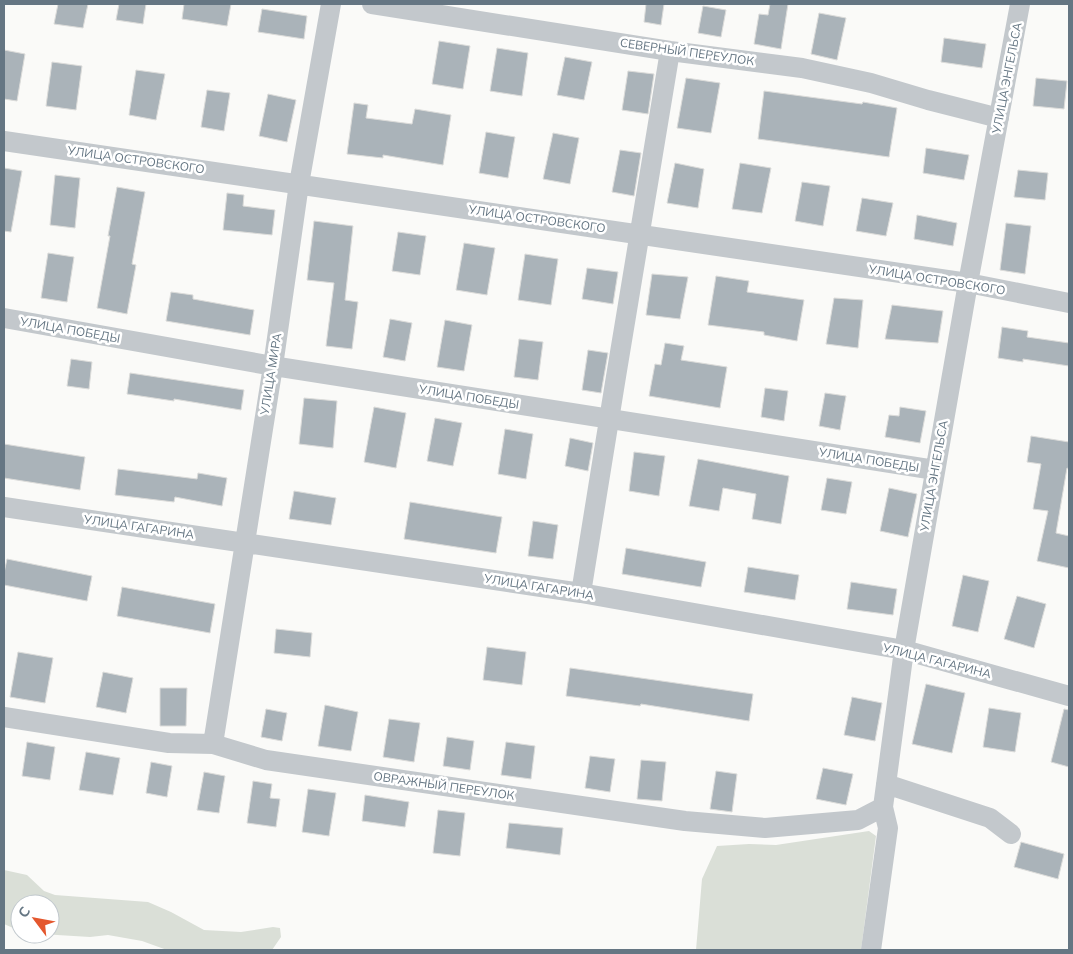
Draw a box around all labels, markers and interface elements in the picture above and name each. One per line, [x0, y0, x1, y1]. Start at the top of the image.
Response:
street label: УЛИЦА ЭНГЕЛЬСА [988, 21, 1025, 136]
street label: СЕВЕРНЫЙ ПЕРЕУЛОК [619, 35, 755, 68]
street label: УЛИЦА ОСТРОВСКОГО [65, 142, 206, 177]
street label: УЛИЦА ОСТРОВСКОГО [466, 201, 607, 236]
street label: УЛИЦА ОСТРОВСКОГО [867, 261, 1007, 298]
street label: УЛИЦА ПОБЕДЫ [18, 313, 121, 346]
street label: УЛИЦА МИРА [256, 332, 284, 417]
street label: УЛИЦА ПОБЕДЫ [417, 381, 520, 412]
street label: УЛИЦА ЭНГЕЛЬСА [916, 419, 951, 534]
street label: УЛИЦА ПОБЕДЫ [817, 444, 920, 475]
street label: УЛИЦА ГАГАРИНА [82, 511, 195, 542]
street label: УЛИЦА ГАГАРИНА [482, 570, 595, 603]
street label: УЛИЦА ГАГАРИНА [880, 640, 993, 681]
street label: ОВРАЖНЫЙ ПЕРЕУЛОК [373, 768, 516, 803]
north arrow [10, 894, 60, 944]
text: С [14, 903, 34, 921]

